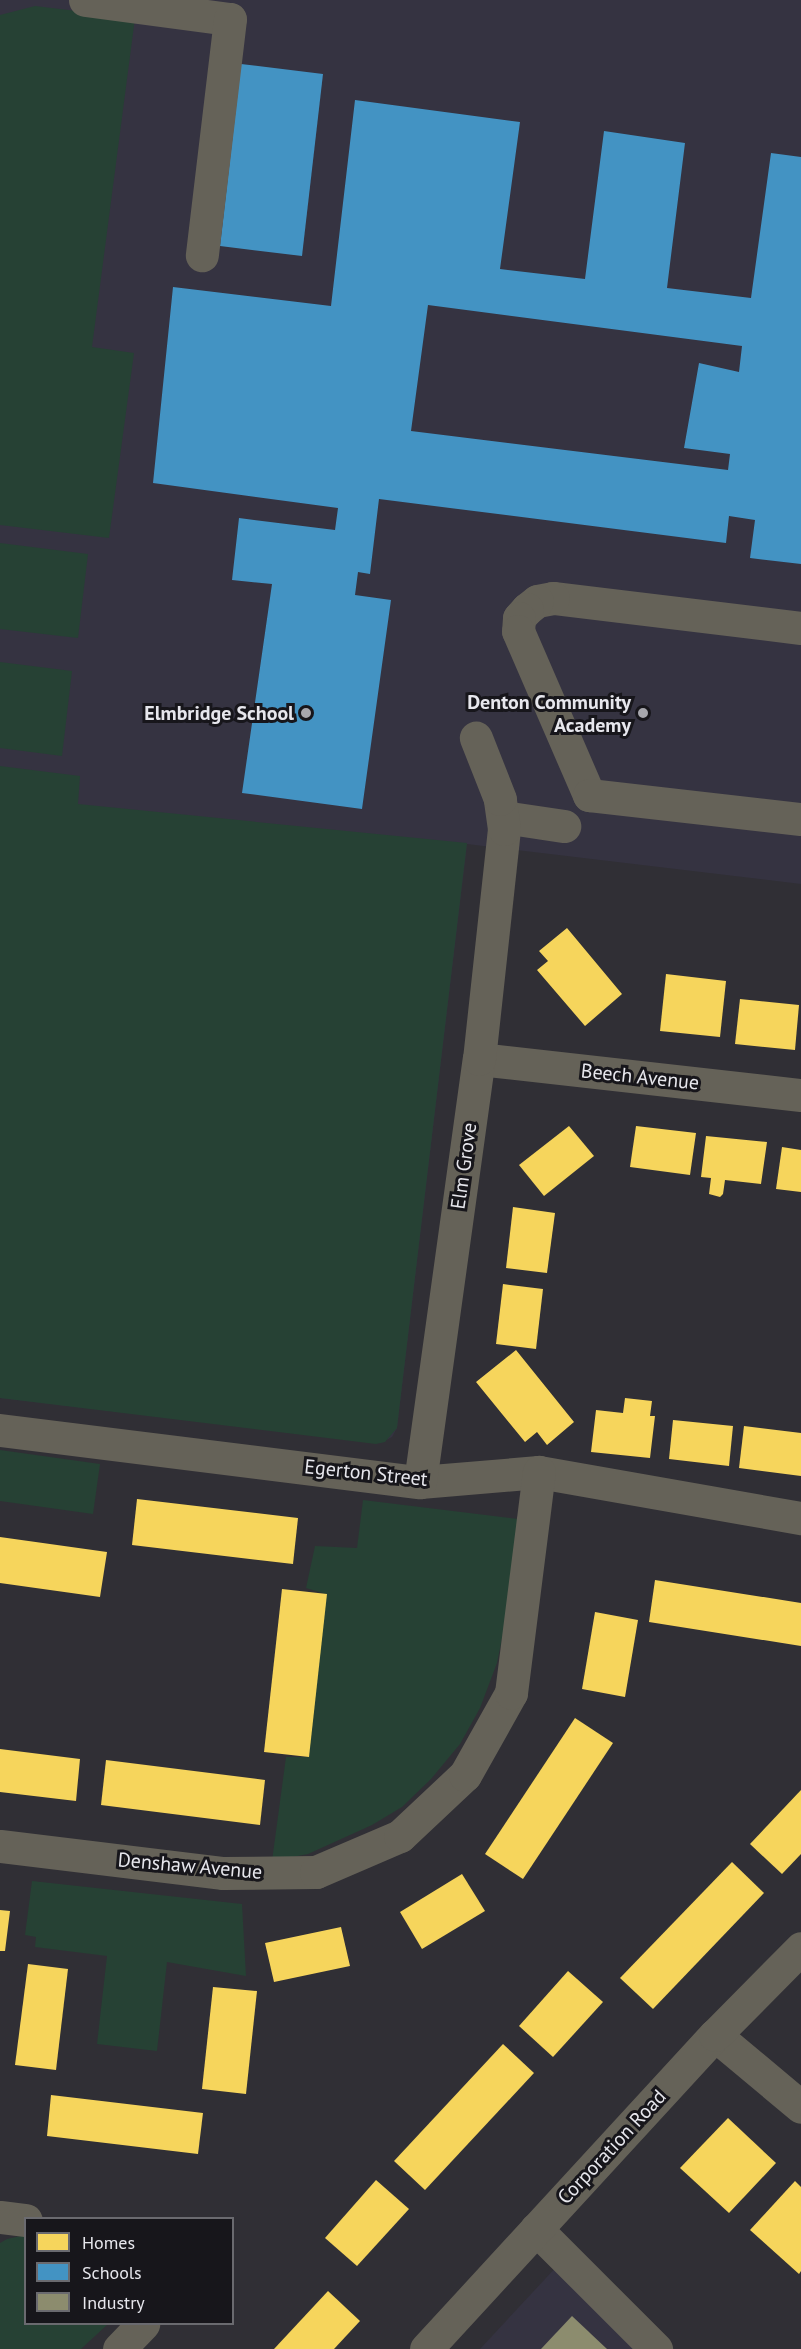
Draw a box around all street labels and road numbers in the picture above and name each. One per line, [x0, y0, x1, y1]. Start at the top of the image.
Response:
street label: Beech Avenue [579, 1059, 701, 1095]
street label: Elm Grove [446, 1121, 482, 1211]
street label: Egerton Street [303, 1455, 429, 1491]
street label: Denshaw Avenue [116, 1848, 264, 1884]
street label: Corporation Road [553, 2085, 671, 2209]

